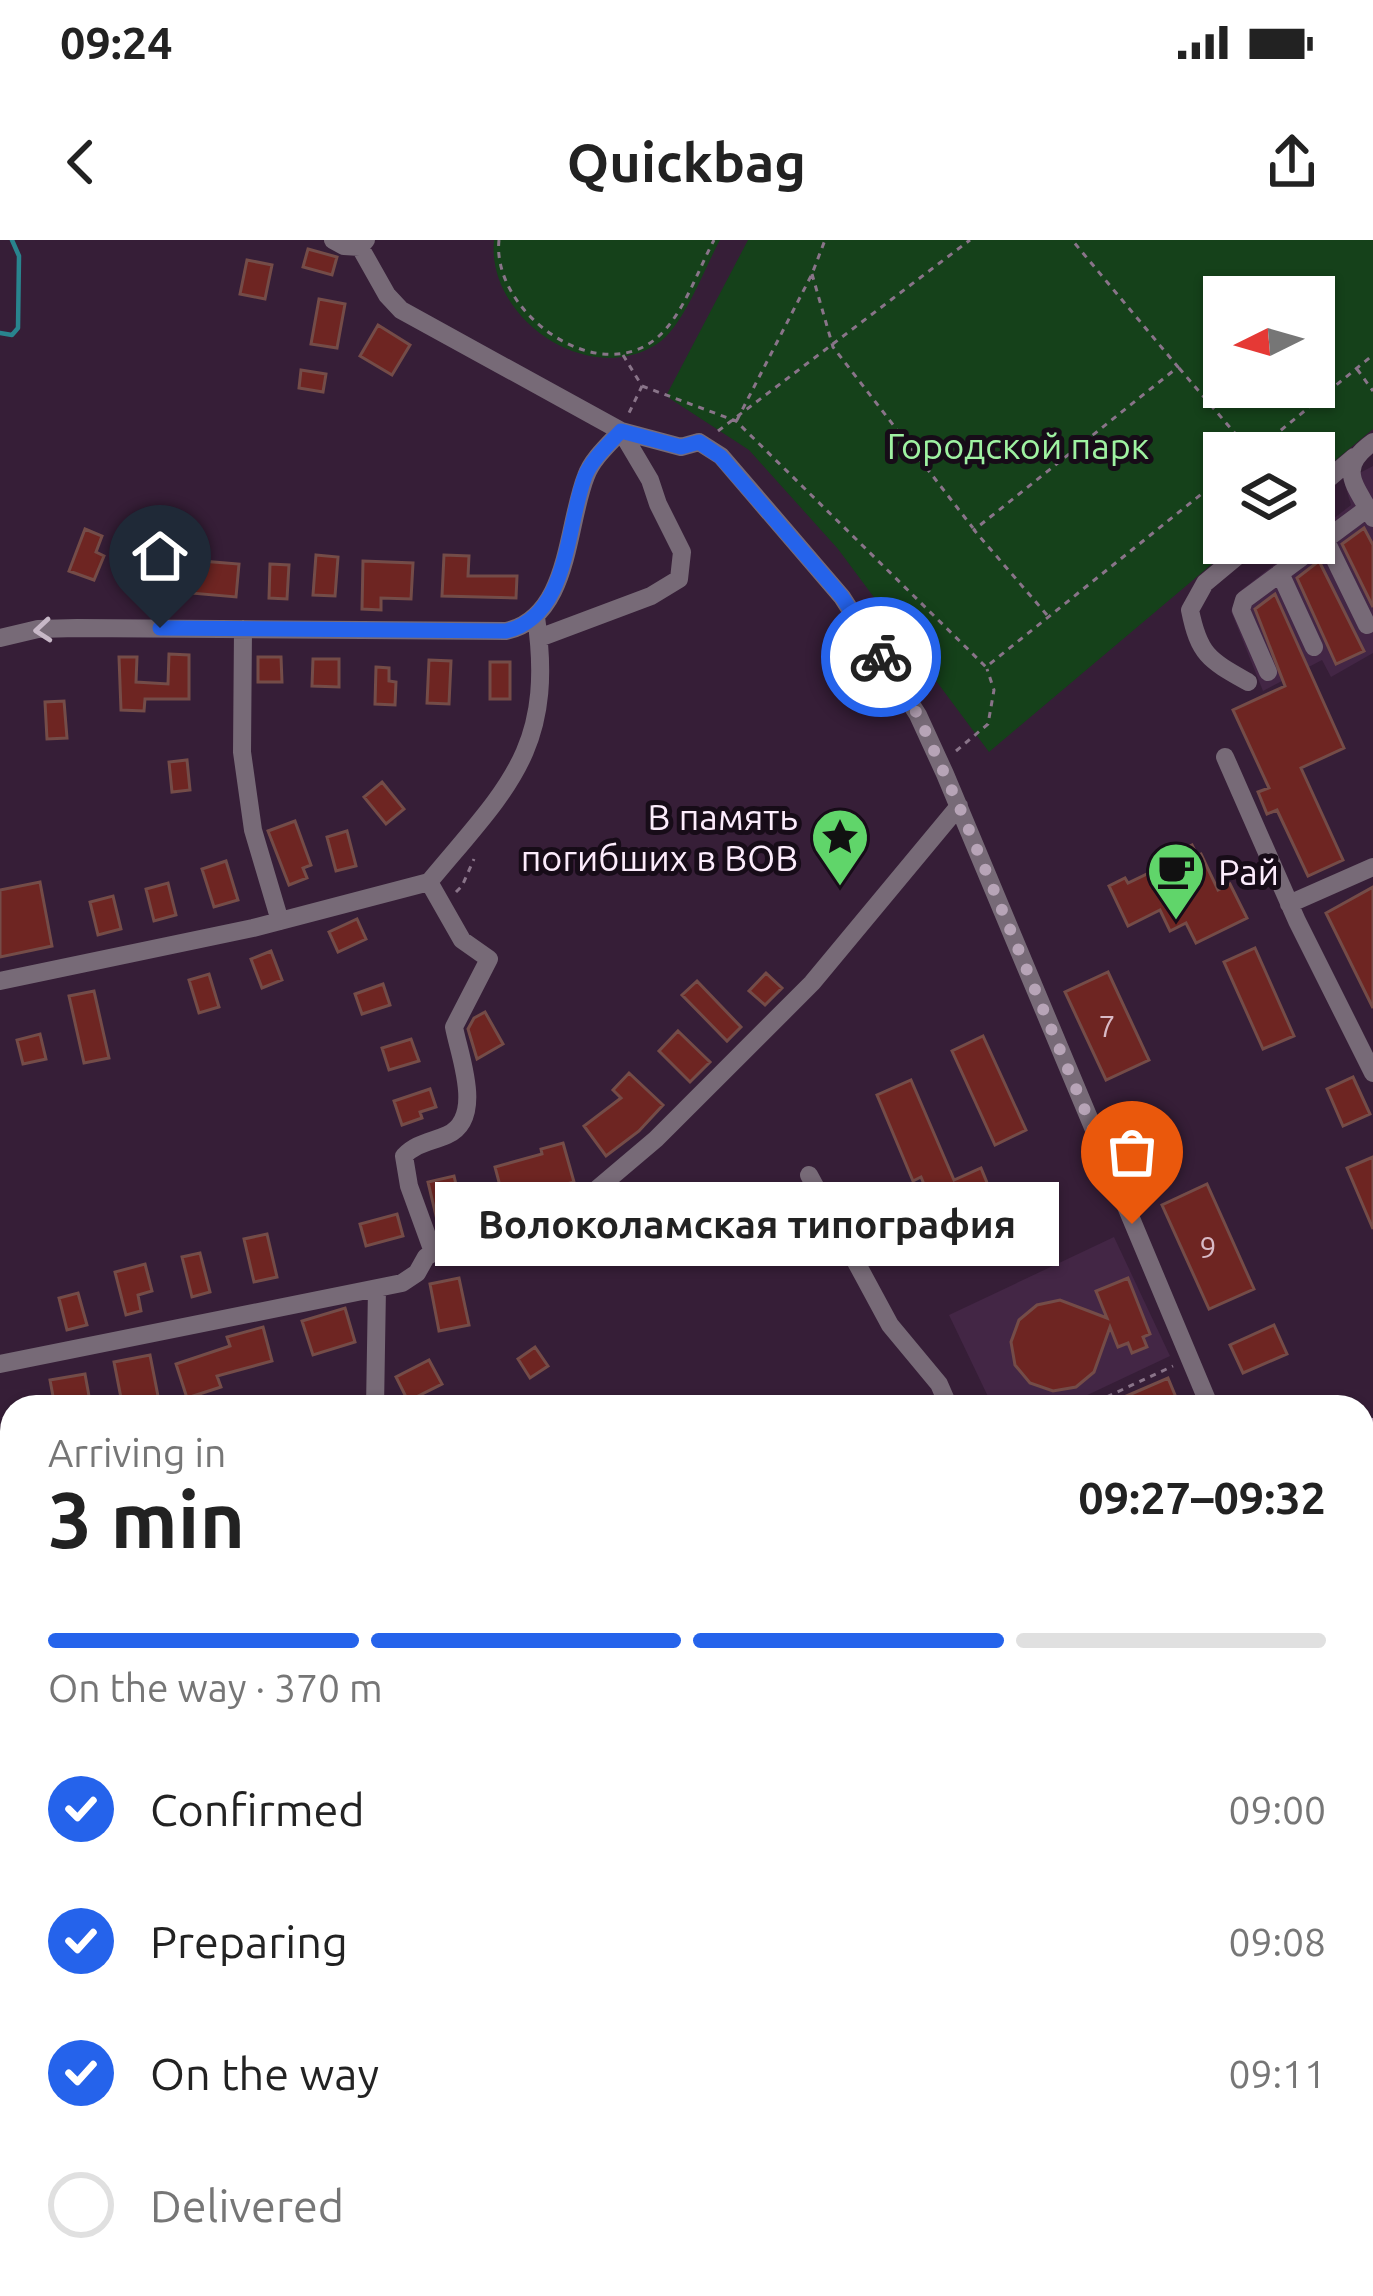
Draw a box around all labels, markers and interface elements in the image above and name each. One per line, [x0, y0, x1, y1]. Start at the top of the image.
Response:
text: 09:24 [60, 17, 173, 68]
icon: back [48, 129, 114, 195]
icon: share [1259, 129, 1325, 195]
text: Quickbag [567, 132, 806, 192]
north arrow [1203, 276, 1335, 408]
map controls [1203, 276, 1335, 564]
park label: Городской парк [887, 425, 1149, 466]
button: layers [1203, 432, 1335, 564]
pin [109, 505, 211, 628]
icon: home [127, 523, 193, 589]
courier [821, 597, 941, 717]
one-way arrow [34, 617, 53, 642]
icon: bike [848, 624, 914, 690]
place label: В память погибших в ВОВ [521, 796, 798, 878]
place icon: В память погибших в ВОВ [809, 806, 871, 888]
cafe icon: Рай [1145, 840, 1207, 922]
place label: Рай [1218, 851, 1279, 892]
house number: 7 [1099, 1009, 1115, 1043]
pin [1081, 1101, 1183, 1224]
icon: bag [1099, 1119, 1165, 1185]
callout: Волоколамская типография [436, 1182, 1060, 1266]
text: Волоколамская типография [478, 1202, 1016, 1245]
house number: 9 [1200, 1230, 1216, 1264]
text: Arriving in [48, 1431, 226, 1474]
text: 09:27–09:32 [1078, 1472, 1326, 1523]
text: 3 min [48, 1475, 245, 1563]
text: On the way · 370 m [48, 1666, 383, 1709]
icon: check [48, 1776, 114, 1842]
text: Confirmed [150, 1784, 365, 1835]
text: 09:00 [1228, 1788, 1326, 1831]
icon: check [48, 1908, 114, 1974]
text: Preparing [150, 1916, 348, 1967]
text: 09:08 [1228, 1920, 1326, 1963]
icon: check [48, 2040, 114, 2106]
text: On the way [150, 2048, 379, 2099]
text: 09:11 [1228, 2052, 1326, 2095]
text: Delivered [150, 2180, 344, 2231]

